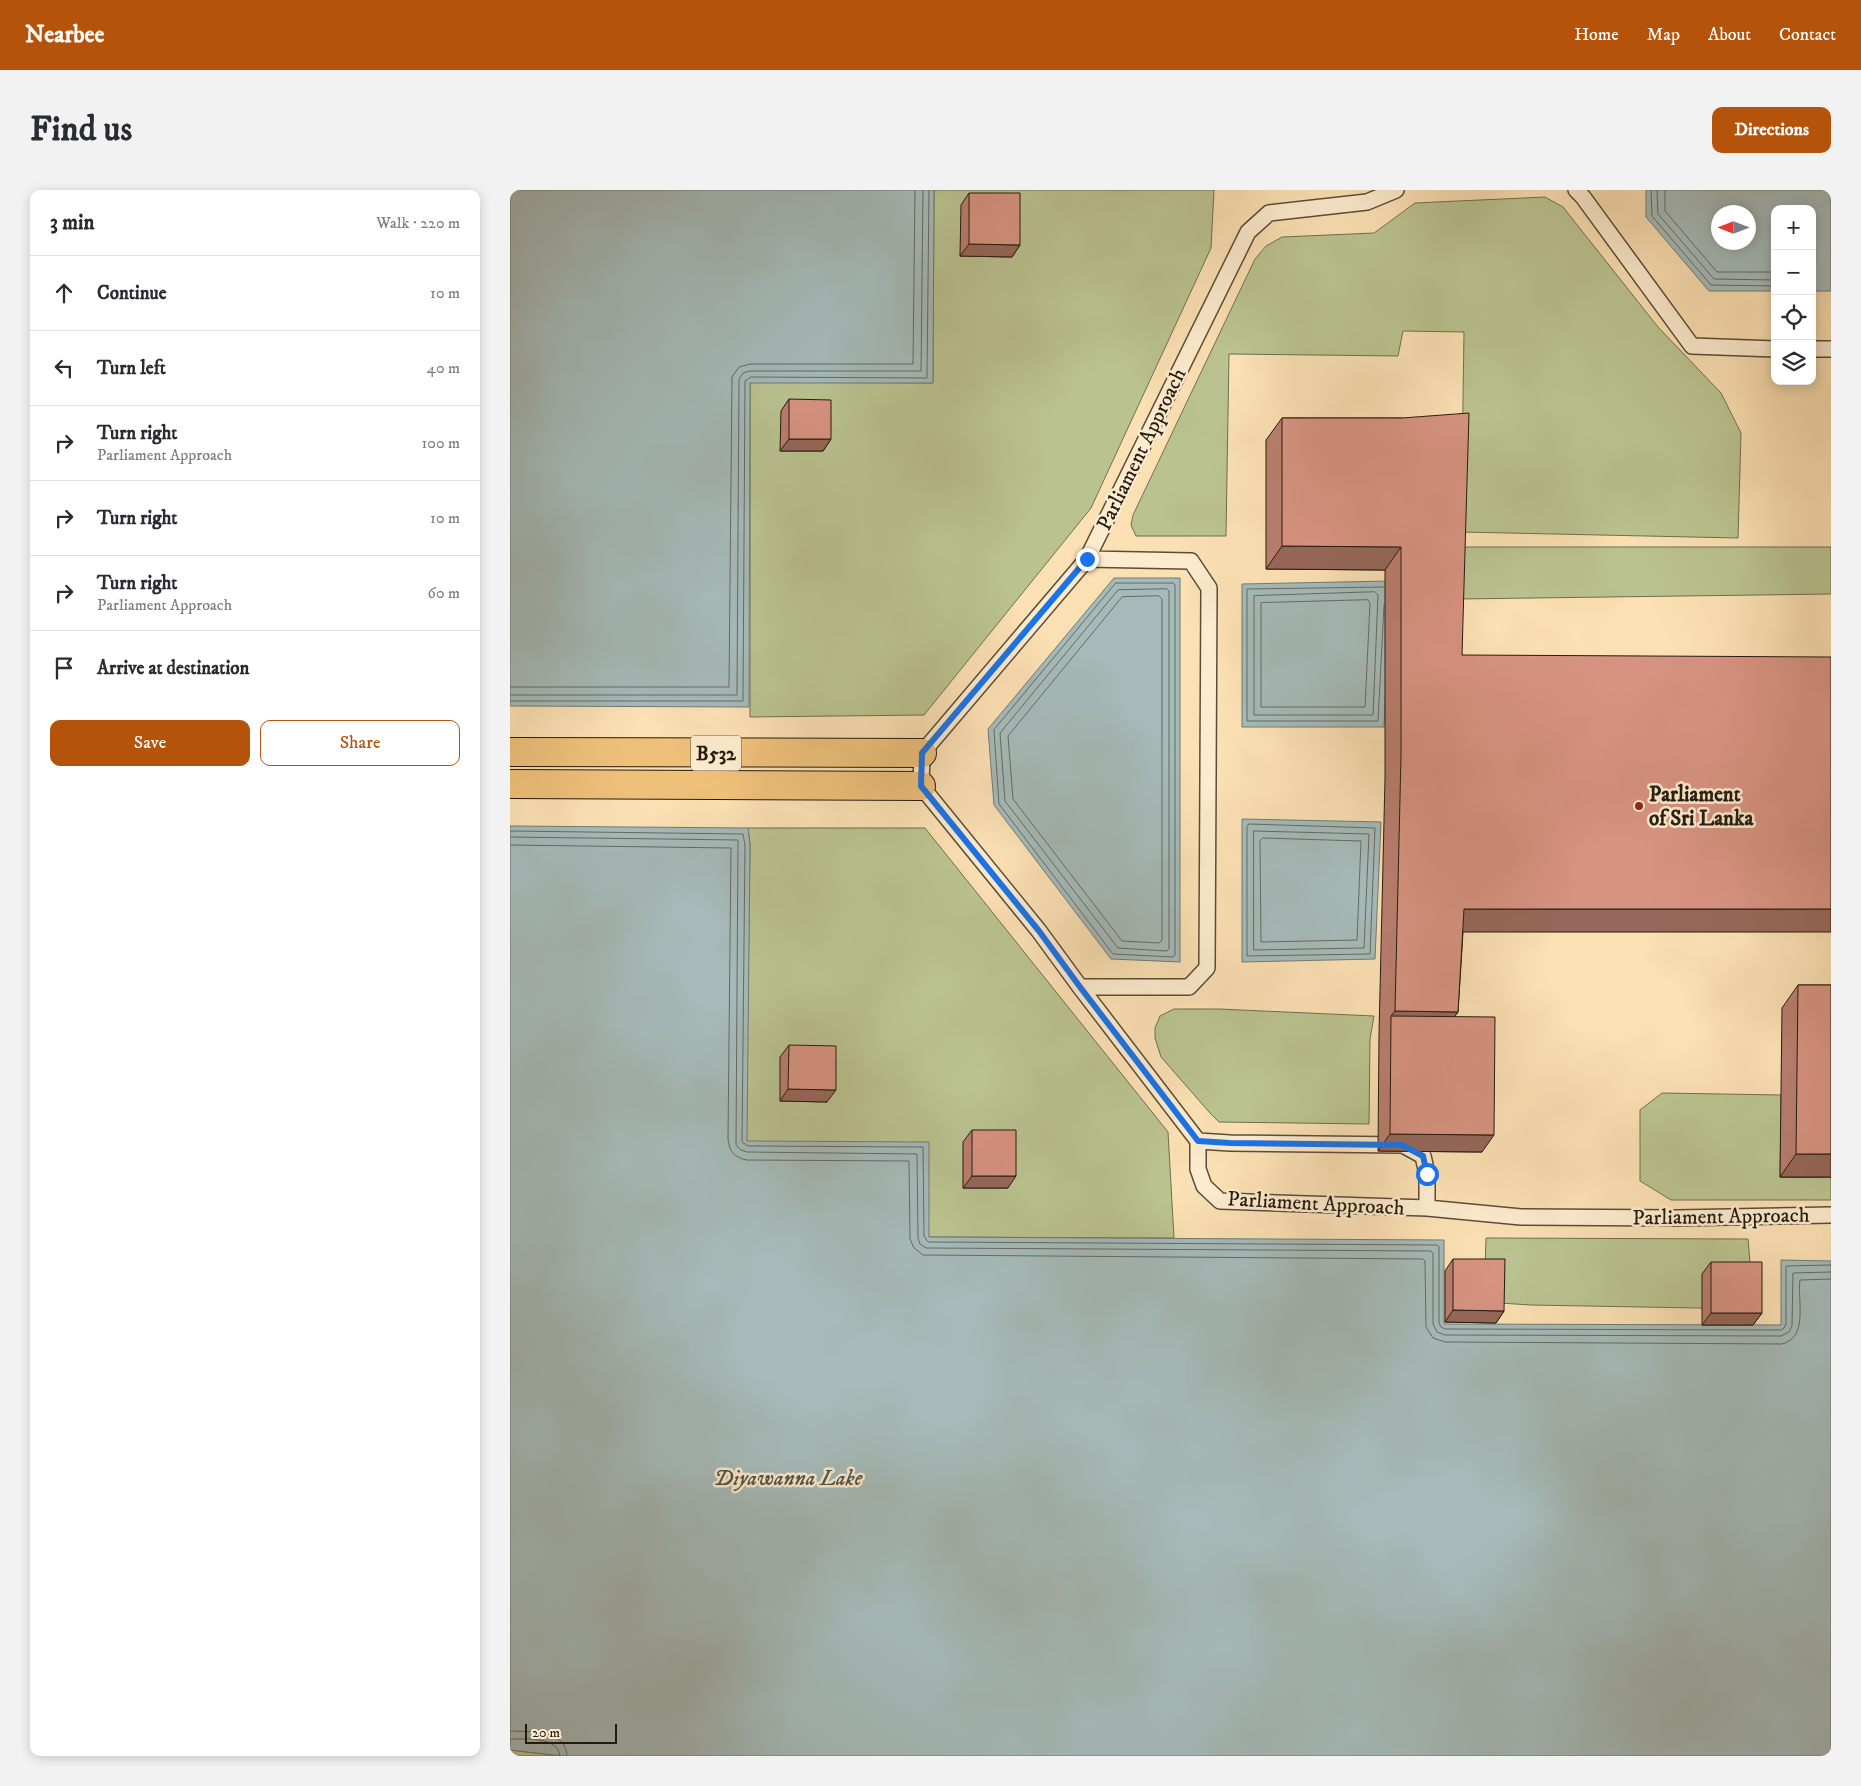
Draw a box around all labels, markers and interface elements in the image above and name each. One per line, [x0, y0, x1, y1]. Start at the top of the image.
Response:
text: Nearbee [25, 20, 104, 50]
text: Home [1574, 24, 1619, 46]
text: Map [1647, 24, 1680, 46]
text: About [1708, 24, 1751, 46]
text: Contact [1779, 24, 1836, 46]
button: Directions [1712, 107, 1831, 153]
text: Find us [30, 108, 132, 152]
north arrow [1711, 205, 1756, 250]
map controls [1771, 205, 1816, 385]
button: + [1771, 205, 1816, 250]
text: 3 min [50, 210, 95, 236]
text: Walk · 220 m [376, 213, 460, 233]
button: − [1771, 250, 1816, 295]
icon: ahead [50, 279, 78, 307]
text: Continue [97, 282, 167, 305]
text: 10 m [430, 283, 460, 303]
button: locate [1771, 295, 1816, 340]
button: layers [1771, 340, 1816, 385]
icon: left [50, 354, 78, 382]
text: Turn left [97, 357, 166, 380]
text: 40 m [427, 358, 460, 378]
street label: Parliament Approach [1091, 364, 1192, 535]
text: Turn right [97, 422, 177, 445]
icon: right [50, 429, 78, 457]
text: 100 m [422, 433, 460, 453]
text: Parliament Approach [97, 445, 232, 465]
icon: right [50, 504, 78, 532]
text: Turn right [97, 507, 177, 530]
text: 10 m [430, 508, 460, 528]
route end [1076, 548, 1099, 571]
text: Turn right [97, 572, 177, 595]
icon: right [50, 579, 78, 607]
text: 60 m [428, 583, 460, 603]
text: Parliament Approach [97, 595, 232, 615]
icon: arrive [50, 654, 78, 682]
text: Arrive at destination [97, 657, 249, 680]
button: Save [50, 720, 250, 766]
button: Share [260, 720, 460, 766]
road number: B532 [691, 736, 741, 770]
place label: Parliament of Sri Lanka [1649, 782, 1754, 832]
marker: Parliament of Sri Lanka [1633, 800, 1645, 812]
route start [1416, 1163, 1439, 1186]
street label: Parliament Approach [1227, 1186, 1405, 1222]
street label: Parliament Approach [1632, 1202, 1810, 1232]
water label: Diyawanna Lake [714, 1465, 863, 1492]
scale bar [525, 1721, 618, 1744]
text: 20 m [532, 1724, 560, 1742]

